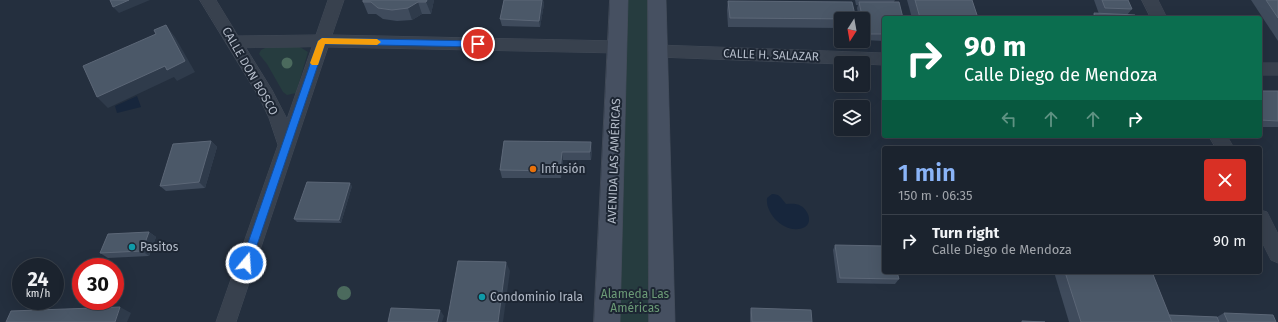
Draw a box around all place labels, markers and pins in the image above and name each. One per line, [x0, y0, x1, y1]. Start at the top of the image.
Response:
pin [461, 27, 495, 61]
place label: Infusión [541, 162, 586, 176]
marker: Infusión [528, 164, 538, 174]
place label: Pasitos [140, 240, 179, 254]
marker: Pasitos [127, 242, 137, 252]
place label: Condominio Irala [490, 290, 583, 304]
marker: Condominio Irala [477, 292, 487, 302]

